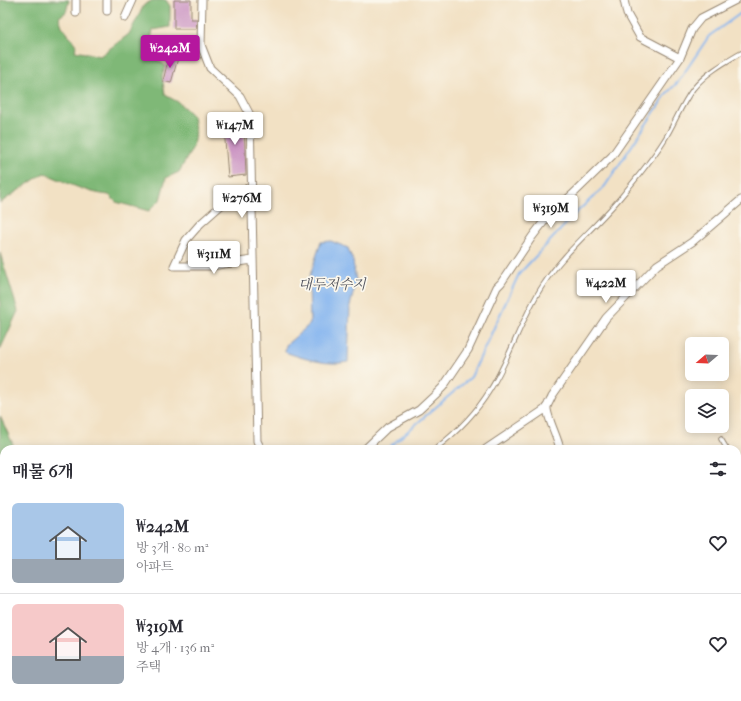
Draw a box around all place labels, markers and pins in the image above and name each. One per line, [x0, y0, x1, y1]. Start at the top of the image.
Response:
pin: ₩242M [142, 35, 198, 69]
pin: ₩147M [207, 112, 263, 146]
pin: ₩276M [214, 185, 270, 219]
pin: ₩319M [523, 195, 579, 229]
pin: ₩311M [186, 241, 242, 275]
pin: ₩422M [578, 270, 634, 304]

